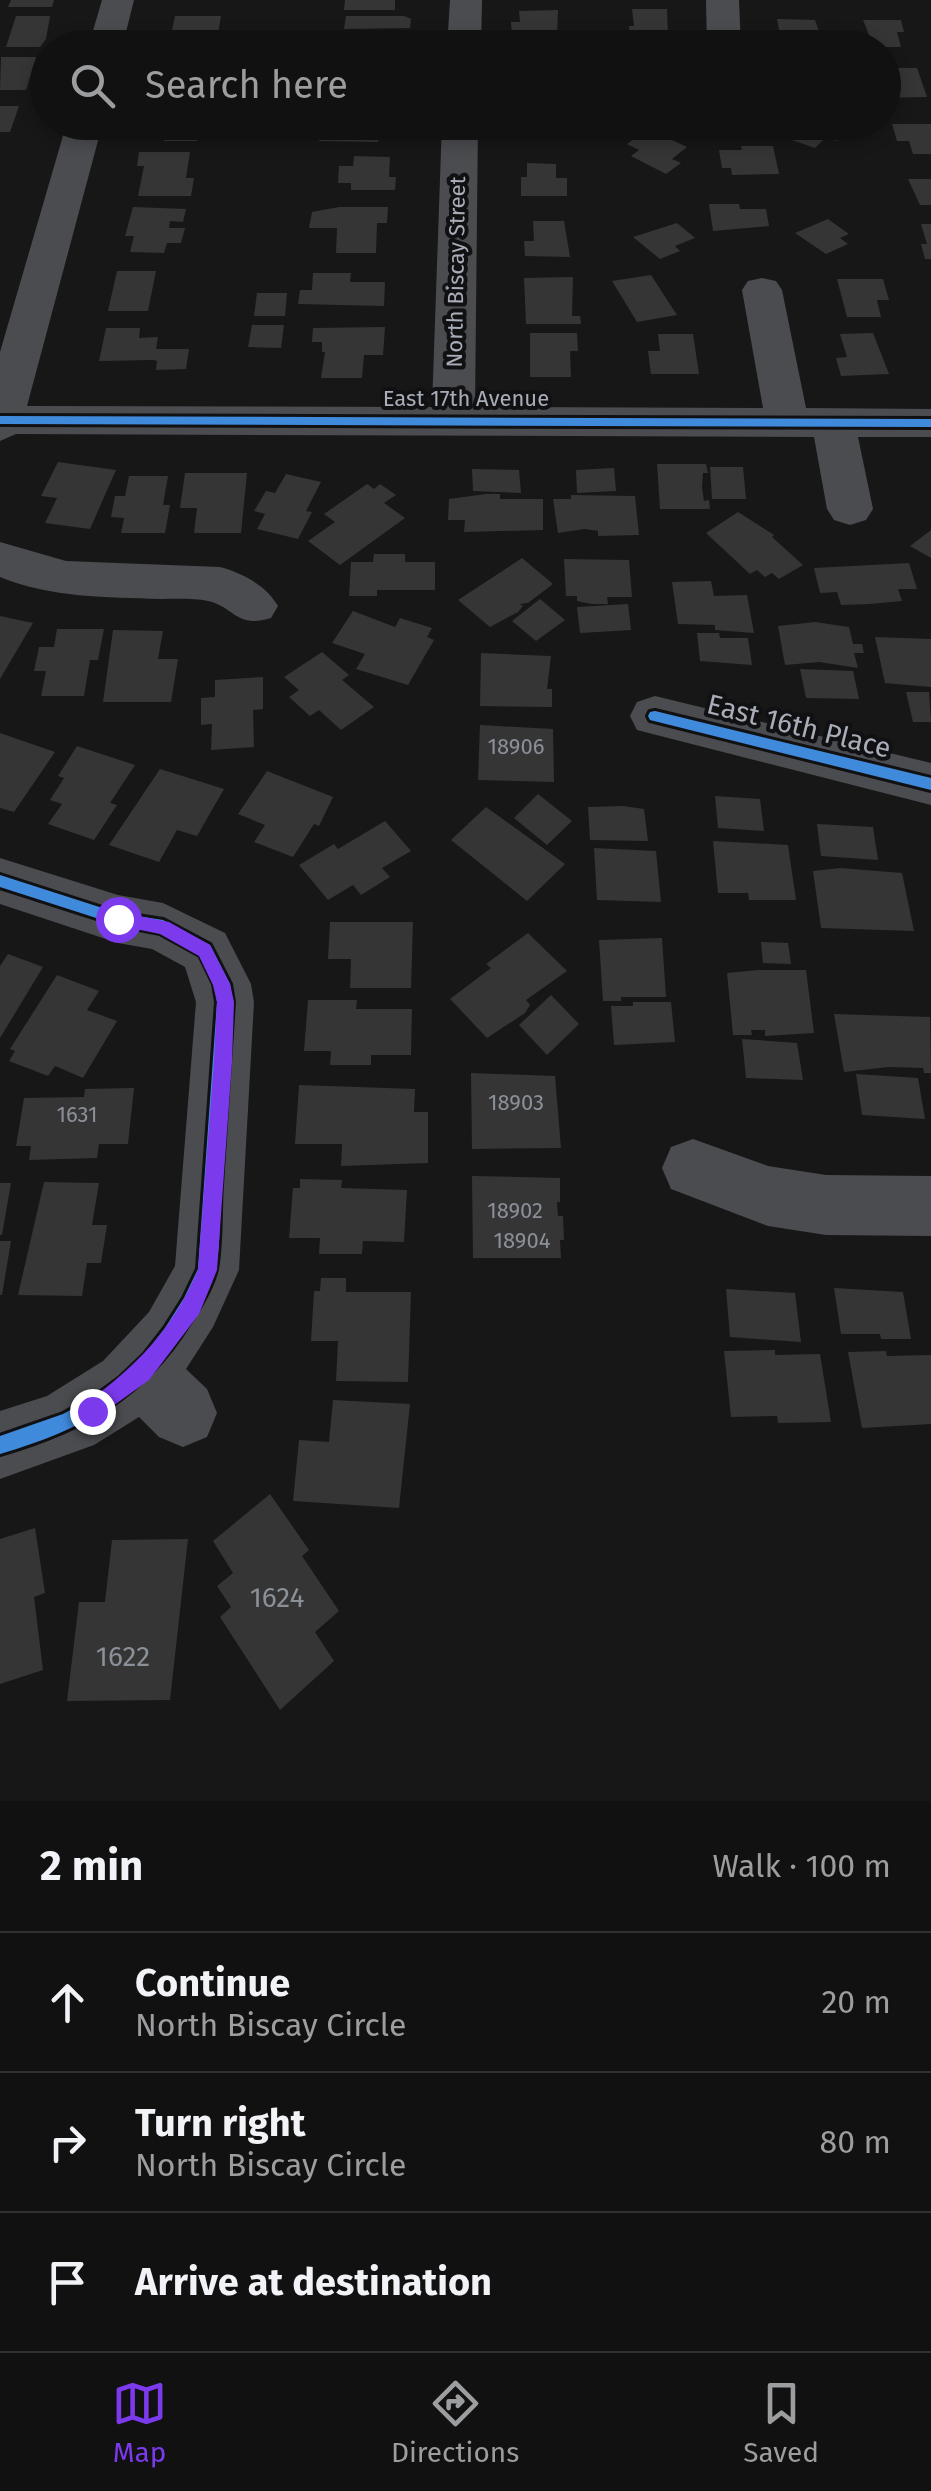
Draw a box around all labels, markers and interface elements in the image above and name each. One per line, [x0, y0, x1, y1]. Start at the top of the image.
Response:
search box [30, 30, 901, 140]
icon: search [65, 58, 120, 113]
text: Search here [145, 62, 348, 108]
street label: North Biscay Street [441, 176, 471, 368]
street label: East 17th Avenue [383, 385, 549, 412]
street label: East 16th Place [704, 687, 894, 765]
house number: 18906 [488, 733, 544, 760]
route start [96, 897, 142, 943]
house number: 18903 [488, 1089, 544, 1116]
house number: 1631 [57, 1101, 98, 1128]
house number: 18902 [487, 1197, 543, 1224]
house number: 18904 [494, 1227, 551, 1254]
route end [70, 1389, 116, 1435]
house number: 1624 [250, 1581, 304, 1614]
house number: 1622 [96, 1640, 150, 1673]
text: 2 min [40, 1841, 143, 1891]
text: Walk · 100 m [713, 1847, 891, 1885]
text: Continue [135, 1960, 290, 2006]
icon: ahead [40, 1975, 95, 2030]
text: 20 m [821, 1983, 891, 2021]
text: North Biscay Circle [135, 2006, 407, 2044]
text: Turn right [135, 2100, 305, 2146]
icon: right [40, 2115, 95, 2170]
text: 80 m [820, 2123, 891, 2161]
text: North Biscay Circle [135, 2146, 407, 2184]
icon: arrive [40, 2255, 95, 2310]
text: Arrive at destination [135, 2259, 492, 2305]
tab: Map [112, 2376, 167, 2469]
tab: Directions [391, 2376, 519, 2469]
tab: Saved [743, 2376, 819, 2469]

